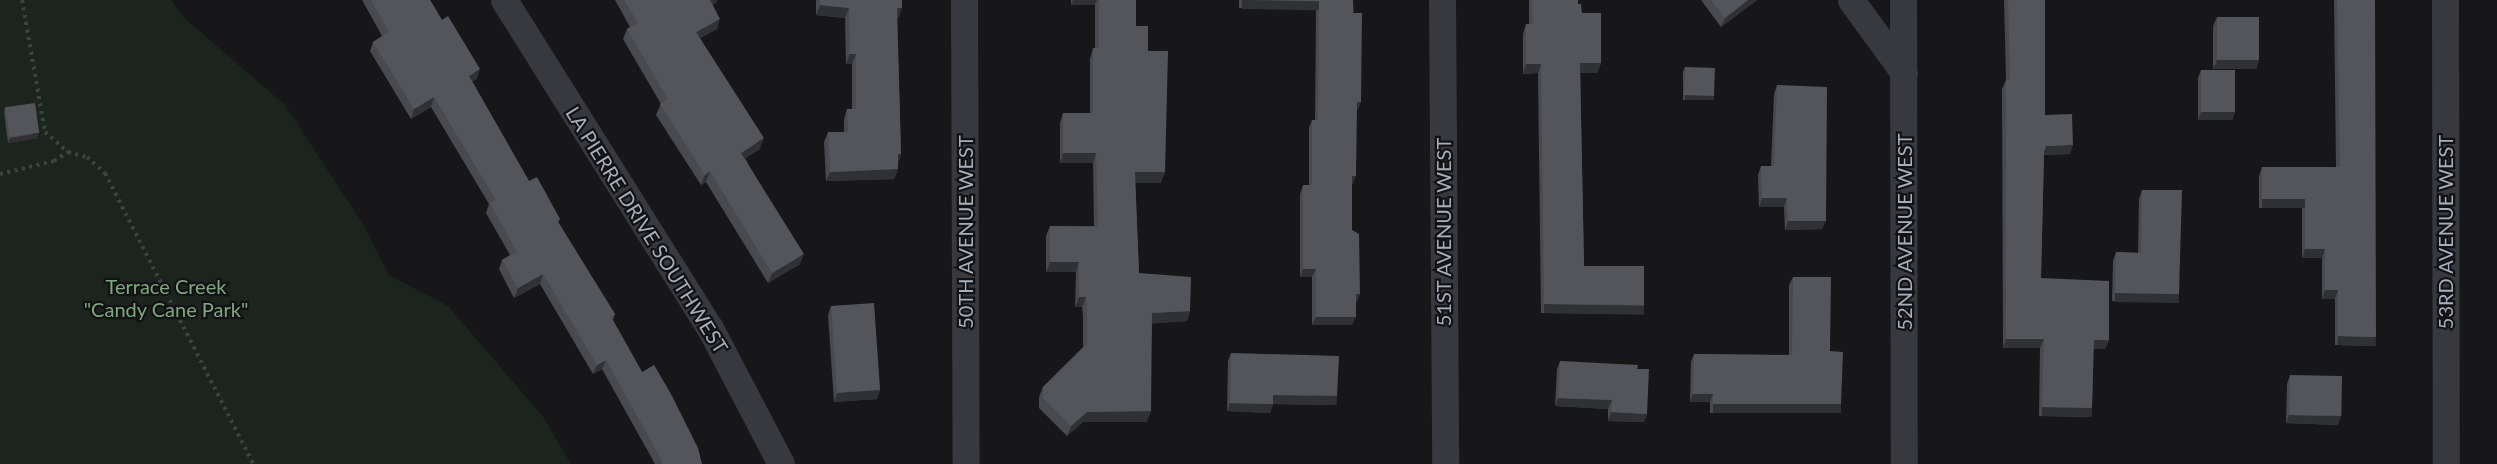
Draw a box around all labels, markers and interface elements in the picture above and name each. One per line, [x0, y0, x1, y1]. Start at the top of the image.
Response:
street label: LA PIERRE DRIVE SOUTHWEST [561, 102, 733, 358]
street label: 52ND AVENUE WEST [1892, 133, 1916, 331]
street label: 53RD AVENUE WEST [2433, 134, 2457, 330]
street label: 50TH AVENUE WEST [953, 135, 977, 329]
street label: 51ST AVENUE WEST [1431, 137, 1455, 327]
park label: Terrace Creek "Candy Cane Park" [83, 275, 249, 322]

